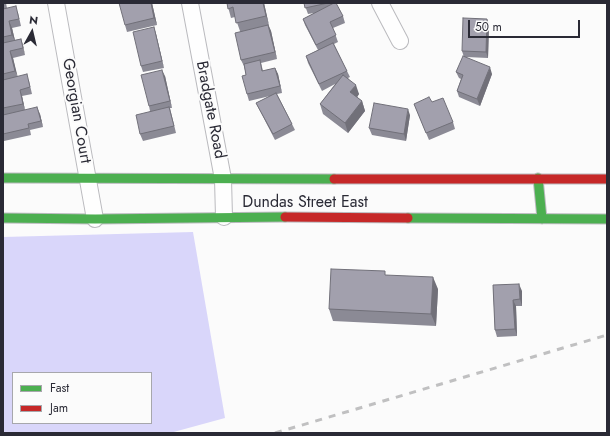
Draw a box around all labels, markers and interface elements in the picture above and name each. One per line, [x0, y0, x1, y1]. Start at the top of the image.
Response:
north arrow [12, 12, 52, 52]
text: N [28, 12, 39, 29]
scale bar [470, 12, 582, 38]
text: 50 m [475, 18, 502, 36]
street label: Georgian Court [57, 57, 95, 165]
street label: Bradgate Road [191, 59, 229, 161]
street label: Dundas Street East [242, 193, 368, 213]
legend [12, 372, 152, 424]
text: Fast [50, 379, 69, 397]
text: Jam [50, 399, 68, 417]

